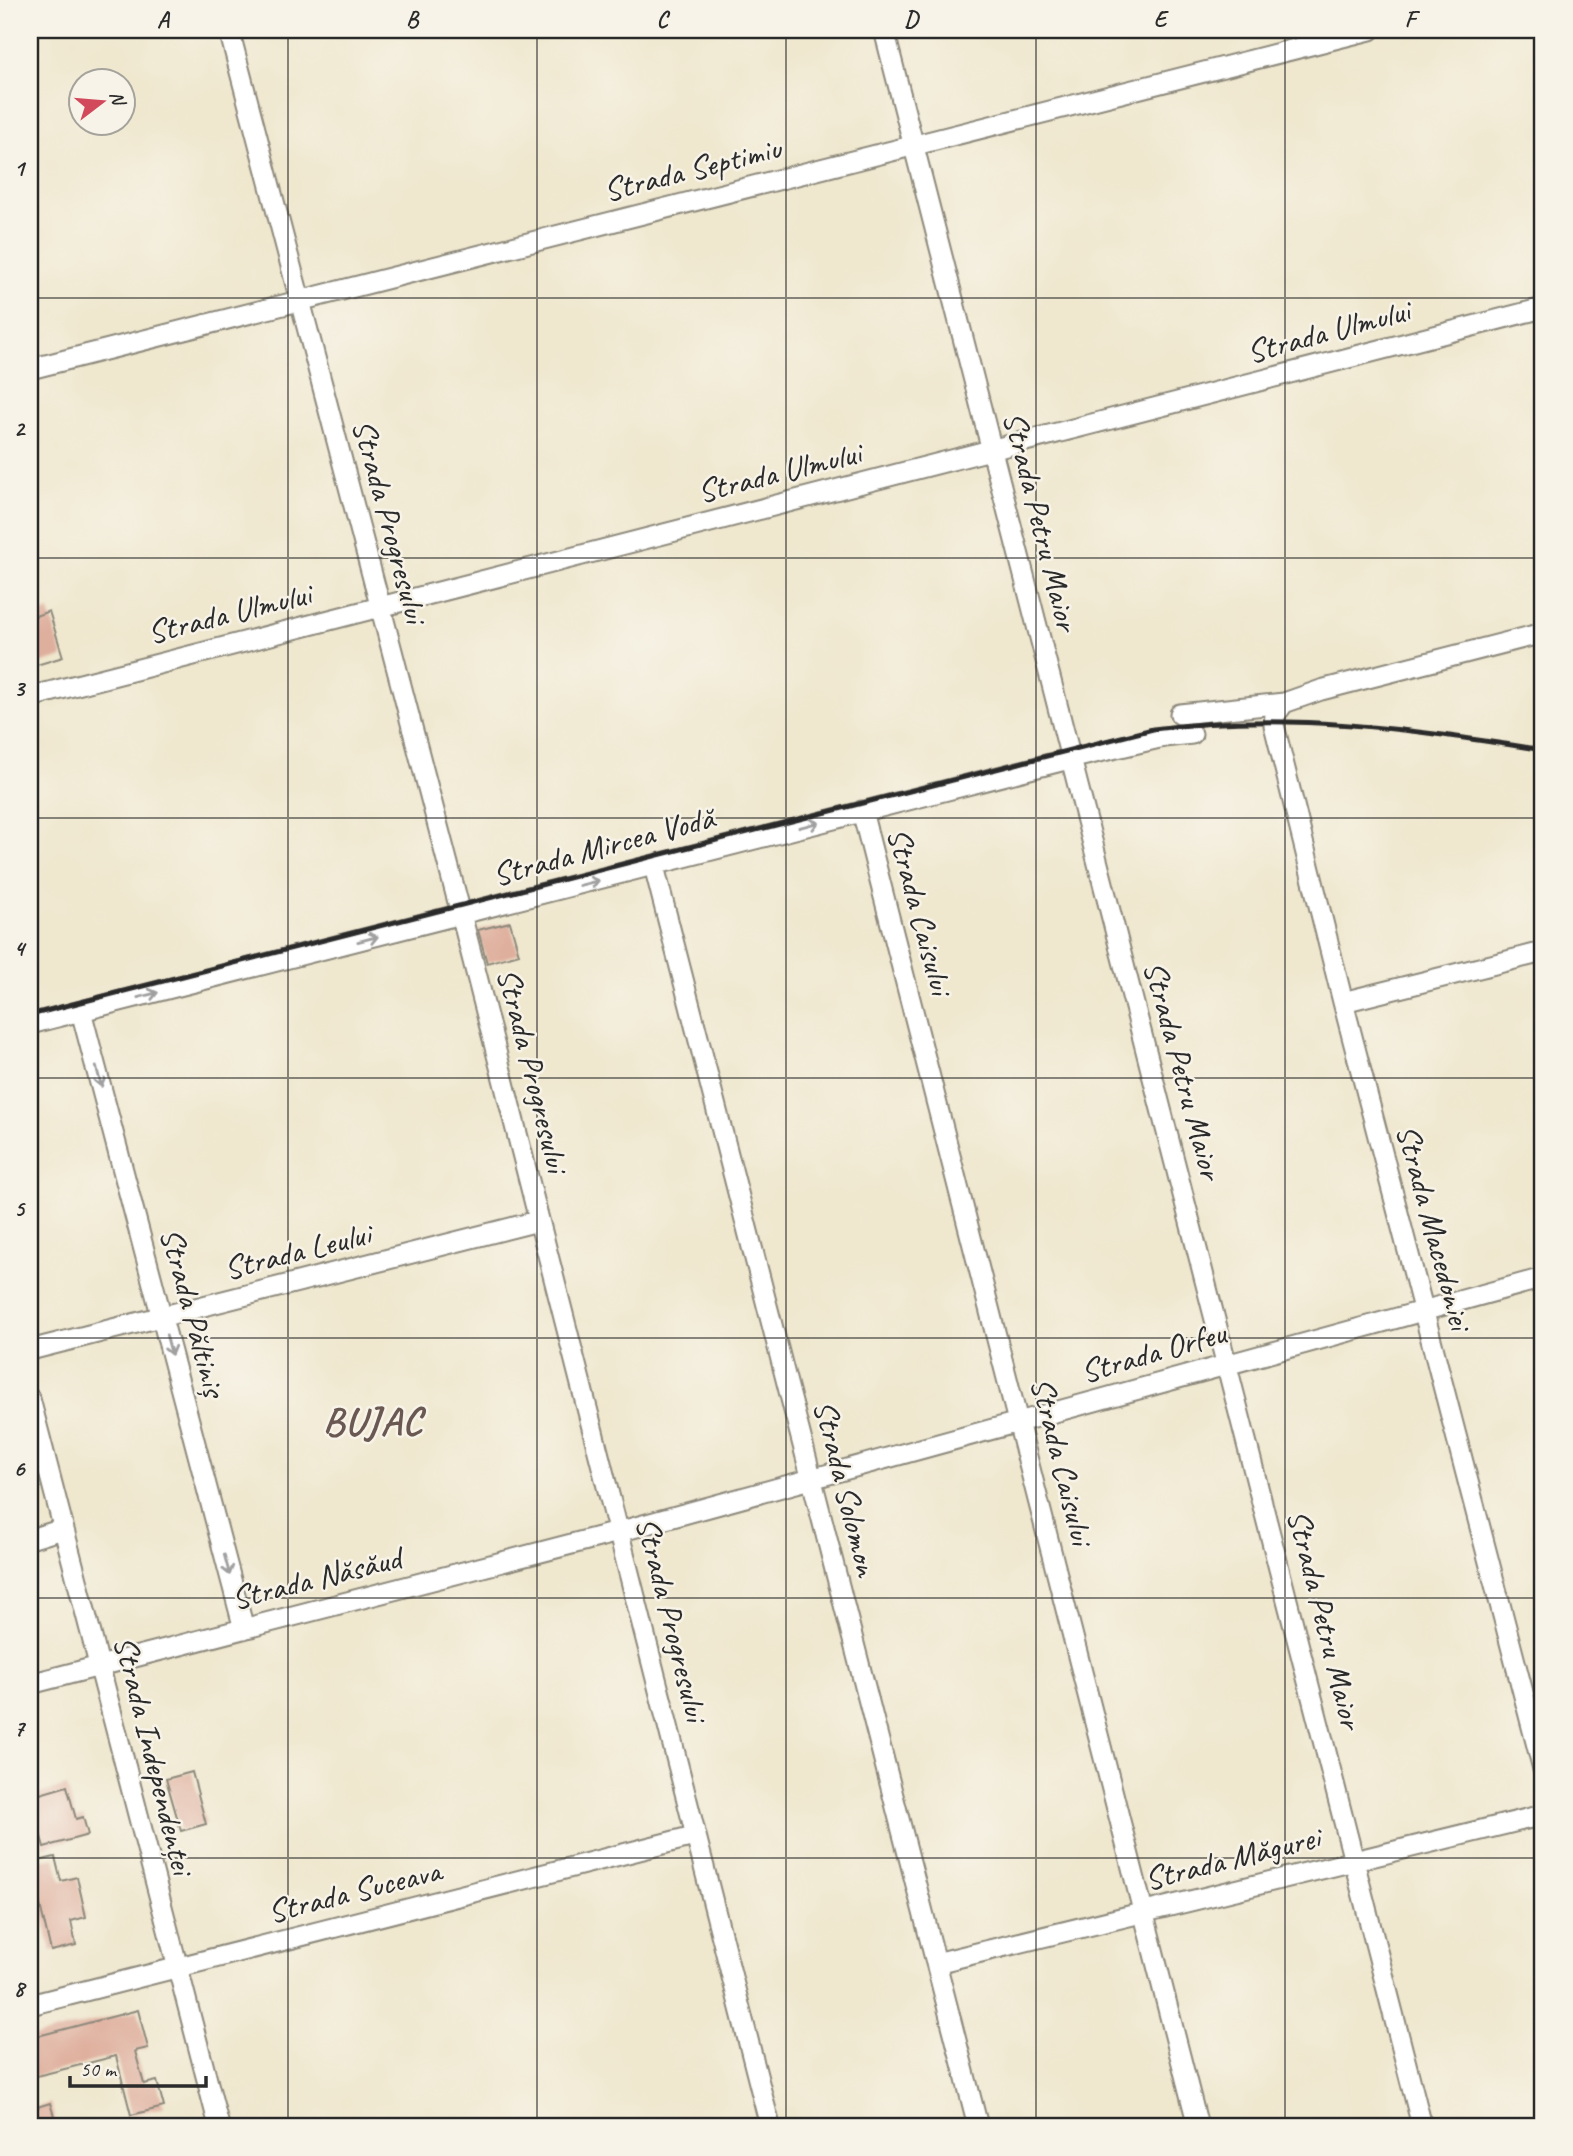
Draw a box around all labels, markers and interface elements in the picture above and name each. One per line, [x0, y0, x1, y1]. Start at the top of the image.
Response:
text: A [157, 5, 171, 34]
text: B [406, 5, 420, 34]
text: C [657, 5, 671, 34]
text: D [904, 5, 920, 34]
text: E [1154, 5, 1170, 34]
text: F [1405, 5, 1421, 34]
north arrow [66, 66, 136, 136]
text: N [104, 89, 131, 110]
street label: Strada Septimiu [599, 126, 787, 211]
text: 1 [14, 154, 27, 183]
street label: Strada Ulmului [1242, 288, 1418, 373]
street label: Strada Petru Maior [994, 407, 1089, 638]
text: 2 [14, 414, 27, 443]
street label: Strada Progresului [343, 415, 438, 631]
street label: Strada Ulmului [693, 431, 869, 513]
street label: Strada Ulmului [143, 572, 319, 654]
text: 3 [14, 674, 27, 703]
street label: Strada Mircea Vodă [488, 796, 721, 896]
one-way arrow [797, 818, 820, 831]
street label: Strada Caisului [878, 823, 963, 1003]
one-way arrow [577, 876, 600, 889]
one-way arrow [356, 932, 379, 945]
text: 4 [14, 934, 27, 963]
street label: Strada Petru Maior [1134, 956, 1233, 1187]
street label: Strada Progresului [487, 964, 580, 1180]
one-way arrow [136, 988, 159, 1001]
one-way arrow [93, 1066, 106, 1088]
street label: Strada Macedoniei [1386, 1120, 1482, 1338]
text: 5 [14, 1194, 26, 1223]
street label: Strada Leului [219, 1212, 378, 1289]
street label: Strada Păltiniș [150, 1223, 236, 1404]
street label: Strada Orfeu [1076, 1311, 1232, 1393]
one-way arrow [163, 1333, 176, 1356]
street label: Strada Caisului [1021, 1373, 1104, 1553]
district label: BUJAC [323, 1396, 426, 1446]
street label: Strada Solomon [804, 1396, 889, 1582]
text: 6 [14, 1454, 27, 1483]
street label: Strada Petru Maior [1278, 1505, 1373, 1736]
street label: Strada Progresului [626, 1513, 719, 1729]
street label: Strada Năsăud [227, 1535, 410, 1619]
one-way arrow [221, 1553, 234, 1576]
street label: Strada Independenței [104, 1632, 205, 1882]
text: 7 [14, 1714, 27, 1743]
street label: Strada Măgurei [1140, 1815, 1328, 1900]
street label: Strada Suceava [263, 1849, 447, 1933]
text: 8 [14, 1974, 27, 2003]
scale bar [70, 2044, 206, 2088]
text: 50 m [80, 2056, 118, 2082]

